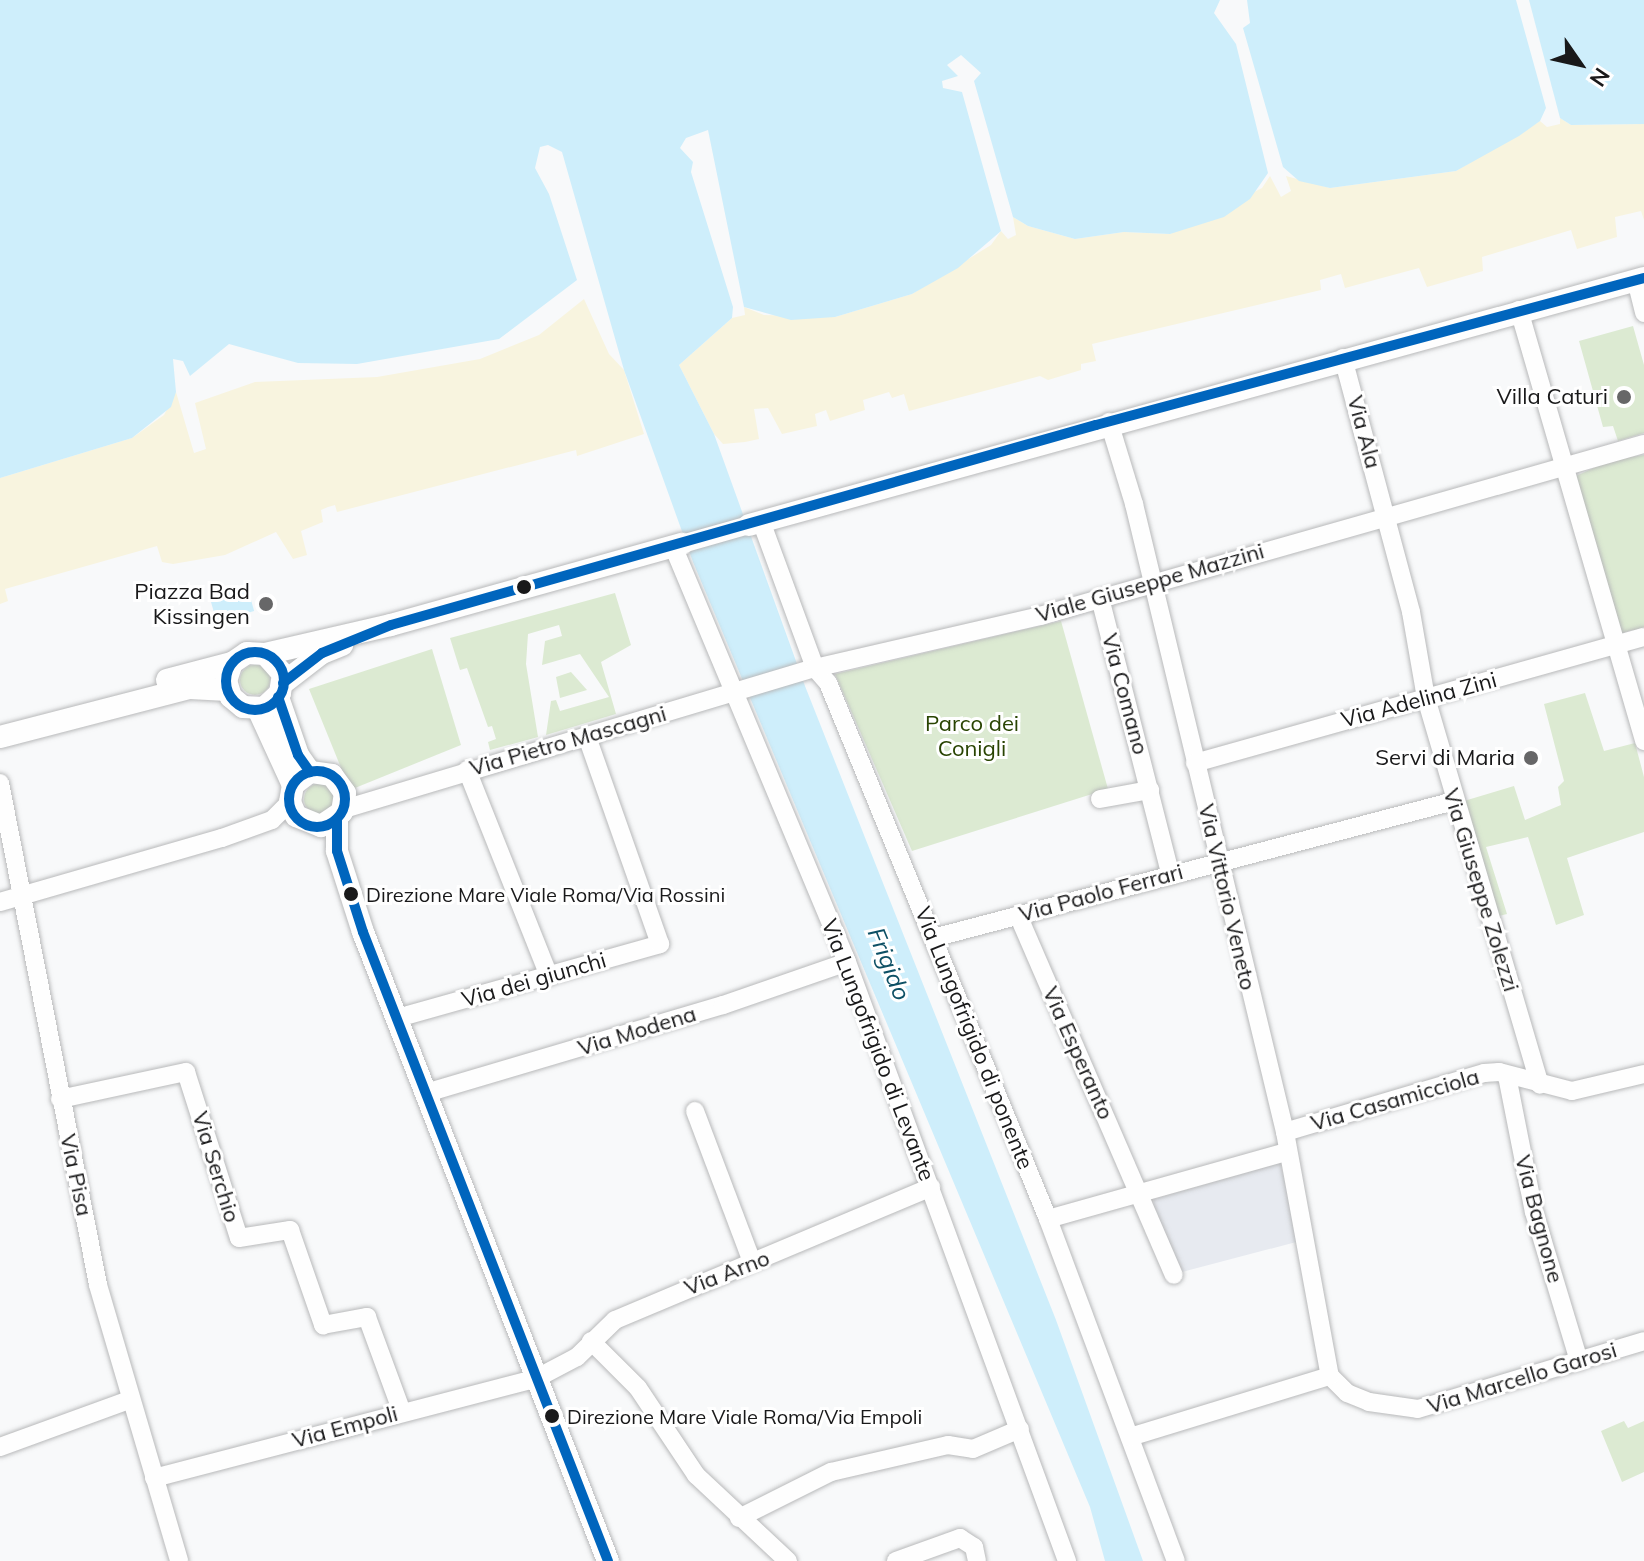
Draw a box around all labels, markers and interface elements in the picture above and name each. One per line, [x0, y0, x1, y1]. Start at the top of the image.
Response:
north arrow [1540, 24, 1620, 104]
text: N [1584, 63, 1616, 92]
place label: Villa Caturi [1496, 384, 1608, 410]
marker: Villa Caturi [1615, 388, 1633, 406]
street label: Via Ala [1342, 393, 1386, 471]
street label: Viale Giuseppe Mazzini [1033, 538, 1267, 628]
place label: Piazza Bad Kissingen [134, 578, 250, 630]
unlabelled marker [516, 579, 532, 595]
marker: Piazza Bad Kissingen [257, 595, 275, 613]
street label: Via Comano [1096, 631, 1154, 757]
street label: Via Adelina Zini [1339, 667, 1499, 733]
street label: Via Pietro Mascagni [467, 700, 669, 782]
park label: Parco dei Conigli [925, 710, 1019, 762]
place label: Servi di Maria [1375, 745, 1515, 771]
marker: Servi di Maria [1522, 749, 1540, 767]
street label: Via Giuseppe Zolezzi [1438, 785, 1524, 995]
street label: Via Vittorio Veneto [1193, 801, 1261, 993]
street label: Via Paolo Ferrari [1016, 858, 1186, 928]
place label: Direzione Mare Viale Roma/Via Rossini [366, 882, 725, 906]
marker: Direzione Mare Viale Roma/Via Rossini [343, 886, 359, 902]
street label: Via Lungofrigido di ponente [909, 903, 1039, 1173]
street label: Via Lungofrigido di Levante [816, 915, 940, 1185]
water label: Frigido [861, 923, 917, 1005]
street label: Via dei giunchi [459, 947, 609, 1013]
street label: Via Esperanto [1037, 983, 1119, 1123]
street label: Via Modena [575, 1001, 699, 1061]
street label: Via Casamicciola [1308, 1063, 1482, 1137]
street label: Via Serchio [187, 1108, 245, 1226]
street label: Via Pisa [54, 1132, 98, 1218]
street label: Via Bagnone [1509, 1152, 1569, 1286]
street label: Via Arno [681, 1245, 773, 1301]
street label: Via Marcello Garosi [1424, 1337, 1620, 1419]
street label: Via Empoli [289, 1400, 401, 1454]
place label: Direzione Mare Viale Roma/Via Empoli [567, 1404, 922, 1428]
marker: Direzione Mare Viale Roma/Via Empoli [544, 1408, 560, 1424]

